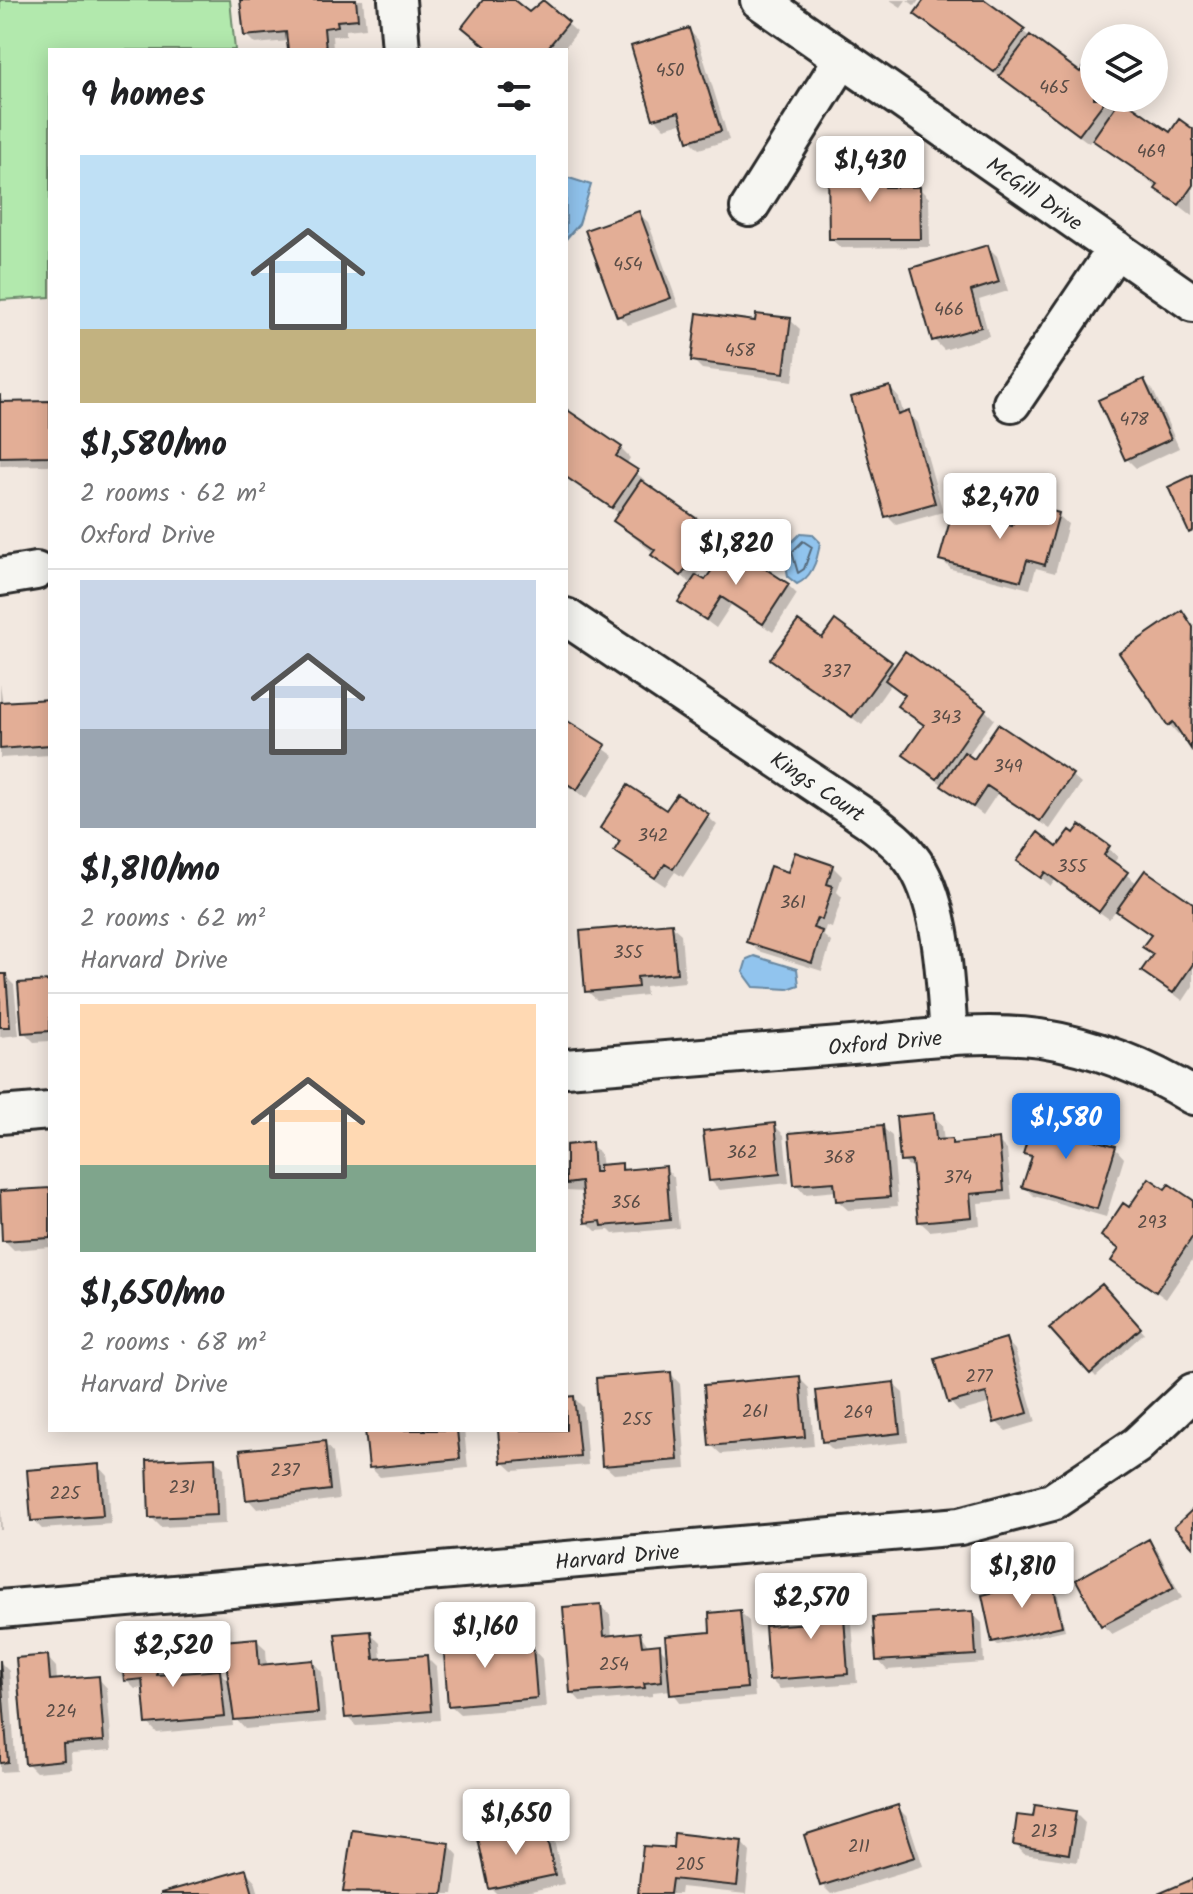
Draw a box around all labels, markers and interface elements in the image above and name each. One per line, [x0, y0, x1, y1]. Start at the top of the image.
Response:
map controls [1080, 24, 1168, 112]
button: layers [1080, 24, 1168, 112]
house number: 450 [656, 57, 684, 86]
text: 9 homes [80, 69, 205, 123]
icon: filters [492, 74, 536, 118]
house number: 465 [1039, 74, 1070, 103]
pin: $1,430 [805, 136, 935, 204]
house number: 469 [1137, 138, 1166, 167]
text: $1,430 [834, 141, 906, 183]
street label: McGill Drive [978, 149, 1089, 241]
icon: home [236, 207, 380, 351]
house number: 454 [613, 251, 643, 280]
house number: 466 [934, 296, 964, 325]
house number: 458 [725, 337, 755, 366]
house number: 478 [1119, 406, 1149, 435]
text: $1,580/mo [80, 419, 227, 473]
text: 2 rooms · 62 m² [80, 473, 265, 515]
pin: $2,470 [935, 473, 1065, 541]
text: $2,470 [961, 478, 1039, 520]
text: Oxford Drive [80, 515, 215, 557]
pin: $1,820 [671, 519, 801, 587]
text: $1,820 [699, 524, 773, 566]
icon: home [236, 632, 380, 776]
house number: 337 [822, 658, 851, 687]
house number: 343 [931, 704, 961, 733]
street label: Kings Court [762, 743, 872, 833]
house number: 349 [994, 753, 1023, 782]
house number: 342 [638, 822, 668, 851]
text: $1,810/mo [80, 844, 220, 898]
house number: 355 [1057, 853, 1088, 882]
house number: 361 [780, 889, 806, 918]
text: 2 rooms · 62 m² [80, 898, 265, 940]
house number: 355 [613, 939, 644, 968]
text: Harvard Drive [80, 940, 228, 982]
street label: Oxford Drive [827, 1022, 944, 1067]
icon: home [236, 1056, 380, 1200]
pin: $1,580 [1001, 1093, 1131, 1161]
text: $1,580 [1030, 1098, 1102, 1140]
house number: 362 [727, 1139, 757, 1168]
house number: 368 [823, 1144, 855, 1173]
house number: 374 [944, 1164, 972, 1193]
house number: 356 [611, 1189, 641, 1218]
house number: 293 [1137, 1209, 1167, 1238]
text: $1,650/mo [80, 1268, 225, 1322]
text: 2 rooms · 68 m² [80, 1322, 266, 1364]
house number: 277 [965, 1363, 993, 1392]
text: Harvard Drive [80, 1364, 228, 1406]
house number: 261 [742, 1398, 768, 1427]
house number: 269 [843, 1399, 873, 1428]
house number: 255 [622, 1406, 653, 1435]
house number: 237 [270, 1457, 300, 1486]
house number: 231 [169, 1474, 195, 1503]
house number: 225 [50, 1480, 82, 1509]
street label: Harvard Drive [553, 1536, 681, 1581]
pin: $1,810 [957, 1542, 1087, 1610]
text: $1,810 [989, 1547, 1055, 1589]
pin: $2,570 [746, 1573, 876, 1641]
text: $2,570 [773, 1578, 849, 1620]
pin: $1,160 [420, 1602, 550, 1670]
text: $1,160 [452, 1607, 518, 1649]
pin: $2,520 [108, 1621, 238, 1689]
text: $2,520 [133, 1626, 213, 1668]
house number: 254 [599, 1651, 629, 1680]
house number: 224 [46, 1698, 76, 1727]
pin: $1,650 [451, 1789, 581, 1857]
text: $1,650 [481, 1794, 551, 1836]
house number: 213 [1031, 1818, 1057, 1847]
house number: 211 [848, 1833, 870, 1862]
house number: 205 [675, 1851, 706, 1880]

